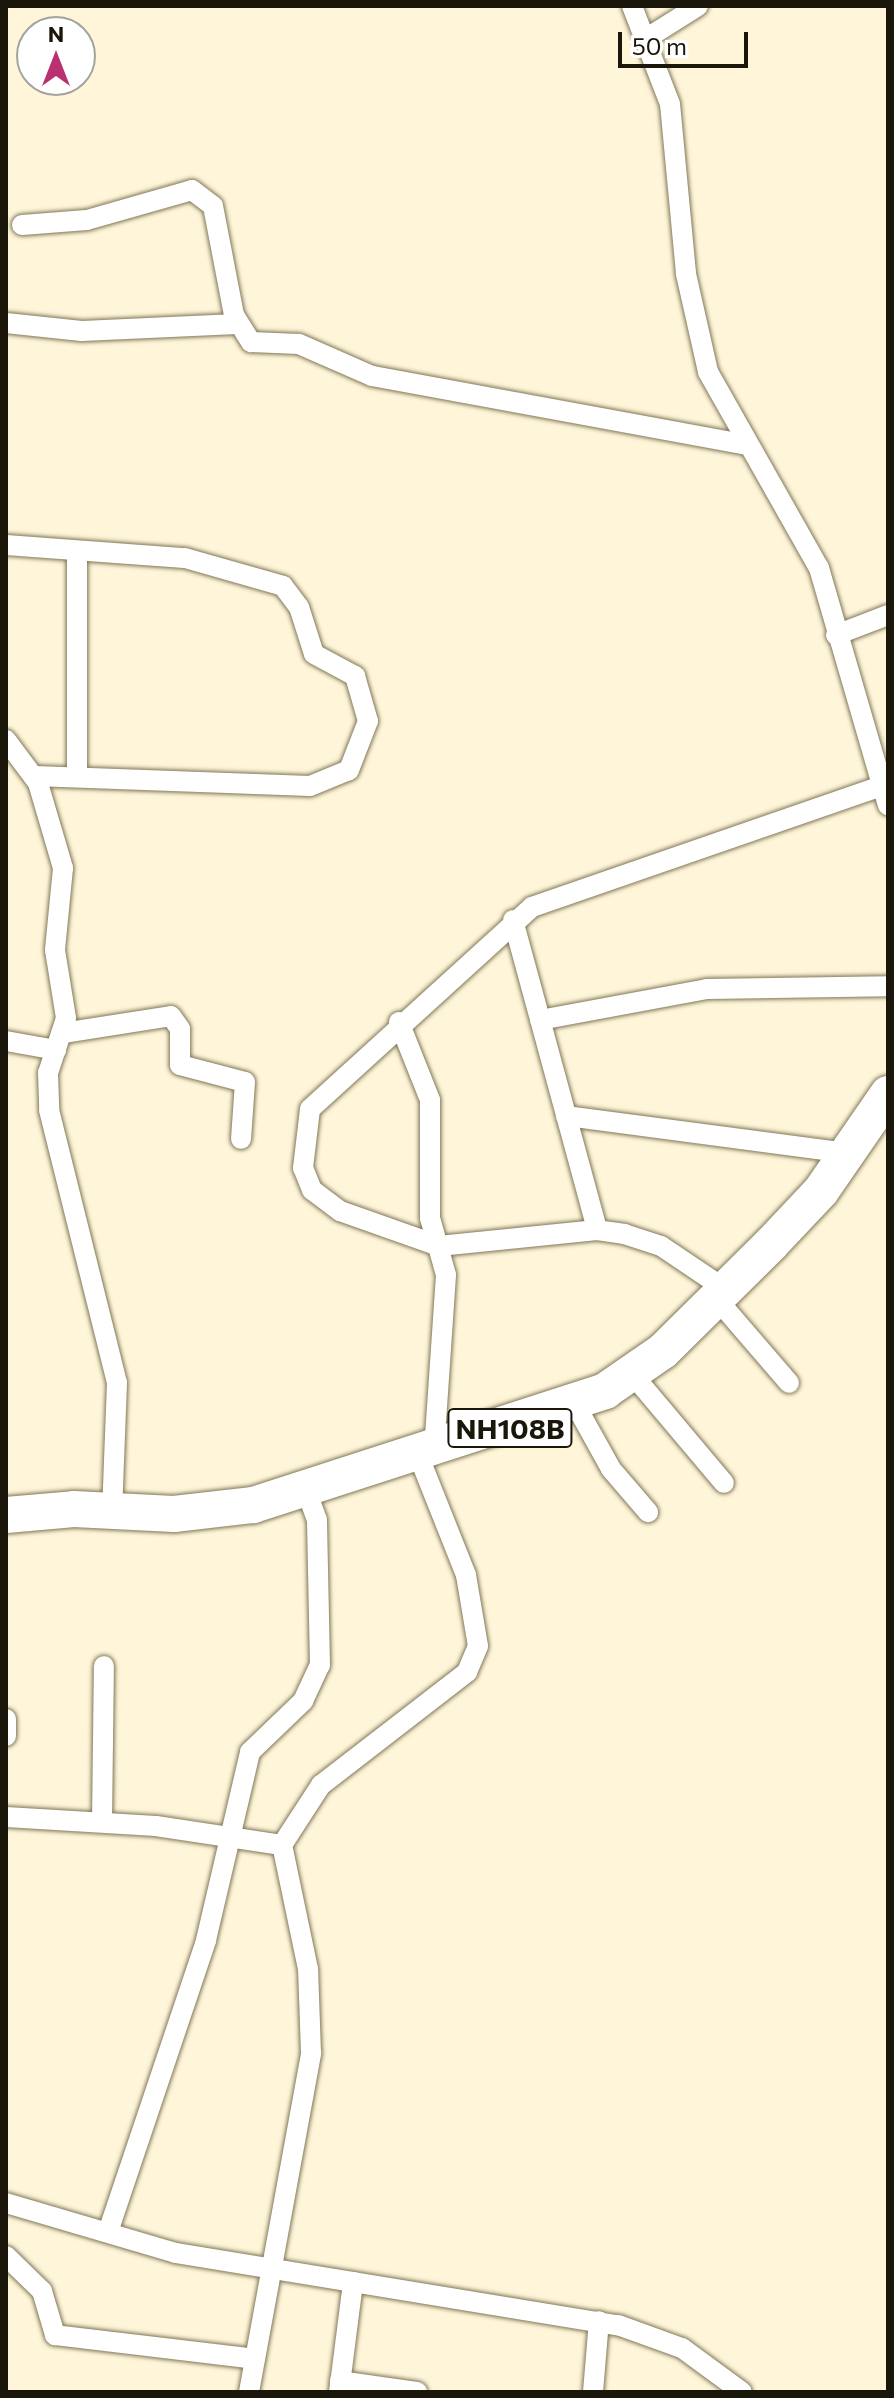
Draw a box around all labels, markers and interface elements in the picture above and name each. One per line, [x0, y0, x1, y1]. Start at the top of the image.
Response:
north arrow [16, 16, 96, 96]
scale bar [622, 16, 752, 66]
text: N [48, 20, 64, 47]
text: 50 m [632, 31, 687, 60]
road number: NH108B [446, 1404, 574, 1452]

